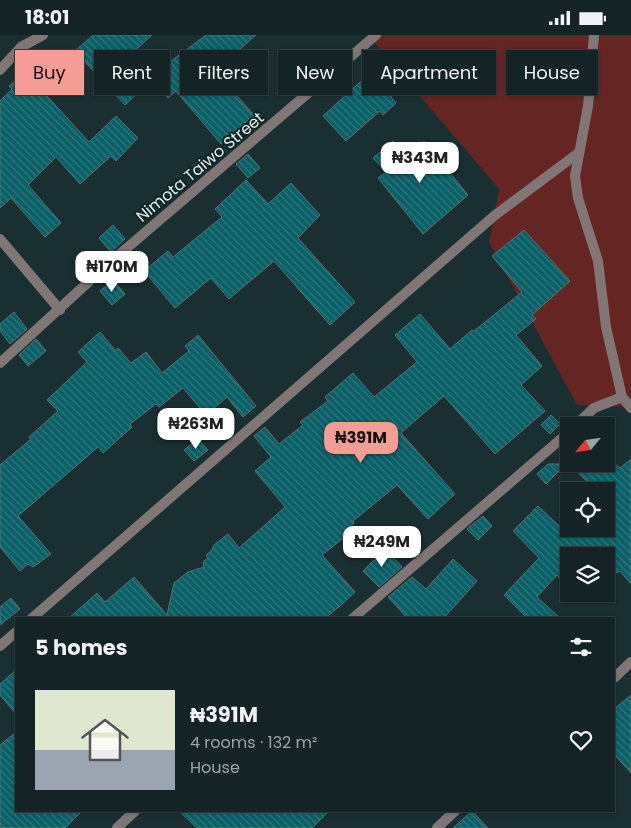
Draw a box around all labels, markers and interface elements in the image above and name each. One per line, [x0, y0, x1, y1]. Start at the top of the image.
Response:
text: 18:01 [25, 4, 69, 31]
chip: Buy [15, 50, 84, 95]
chip: Rent [94, 50, 170, 95]
chip: Filters [180, 50, 268, 95]
chip: New [278, 50, 352, 95]
chip: Apartment [362, 50, 496, 95]
chip: House [506, 50, 598, 95]
street label: Nimota Taiwo Street [131, 106, 269, 227]
pin: ₦343M [385, 141, 455, 184]
text: ₦343M [392, 146, 448, 169]
pin: ₦170M [77, 251, 147, 293]
text: ₦170M [86, 255, 138, 278]
pin: ₦263M [161, 407, 231, 450]
text: ₦263M [168, 412, 224, 435]
north arrow [560, 417, 615, 473]
map controls [560, 417, 615, 602]
pin: ₦391M [326, 421, 396, 464]
text: ₦391M [335, 426, 387, 449]
button: locate [560, 482, 615, 537]
pin: ₦249M [347, 525, 417, 568]
text: ₦249M [354, 530, 410, 553]
button: layers [560, 547, 615, 602]
text: 5 homes [35, 633, 128, 662]
icon: filters [567, 633, 595, 661]
text: ₦391M [190, 700, 258, 729]
icon: home [75, 710, 135, 770]
icon: heart [567, 726, 595, 754]
text: 4 rooms · 132 m² [190, 731, 317, 754]
text: House [190, 756, 240, 779]

